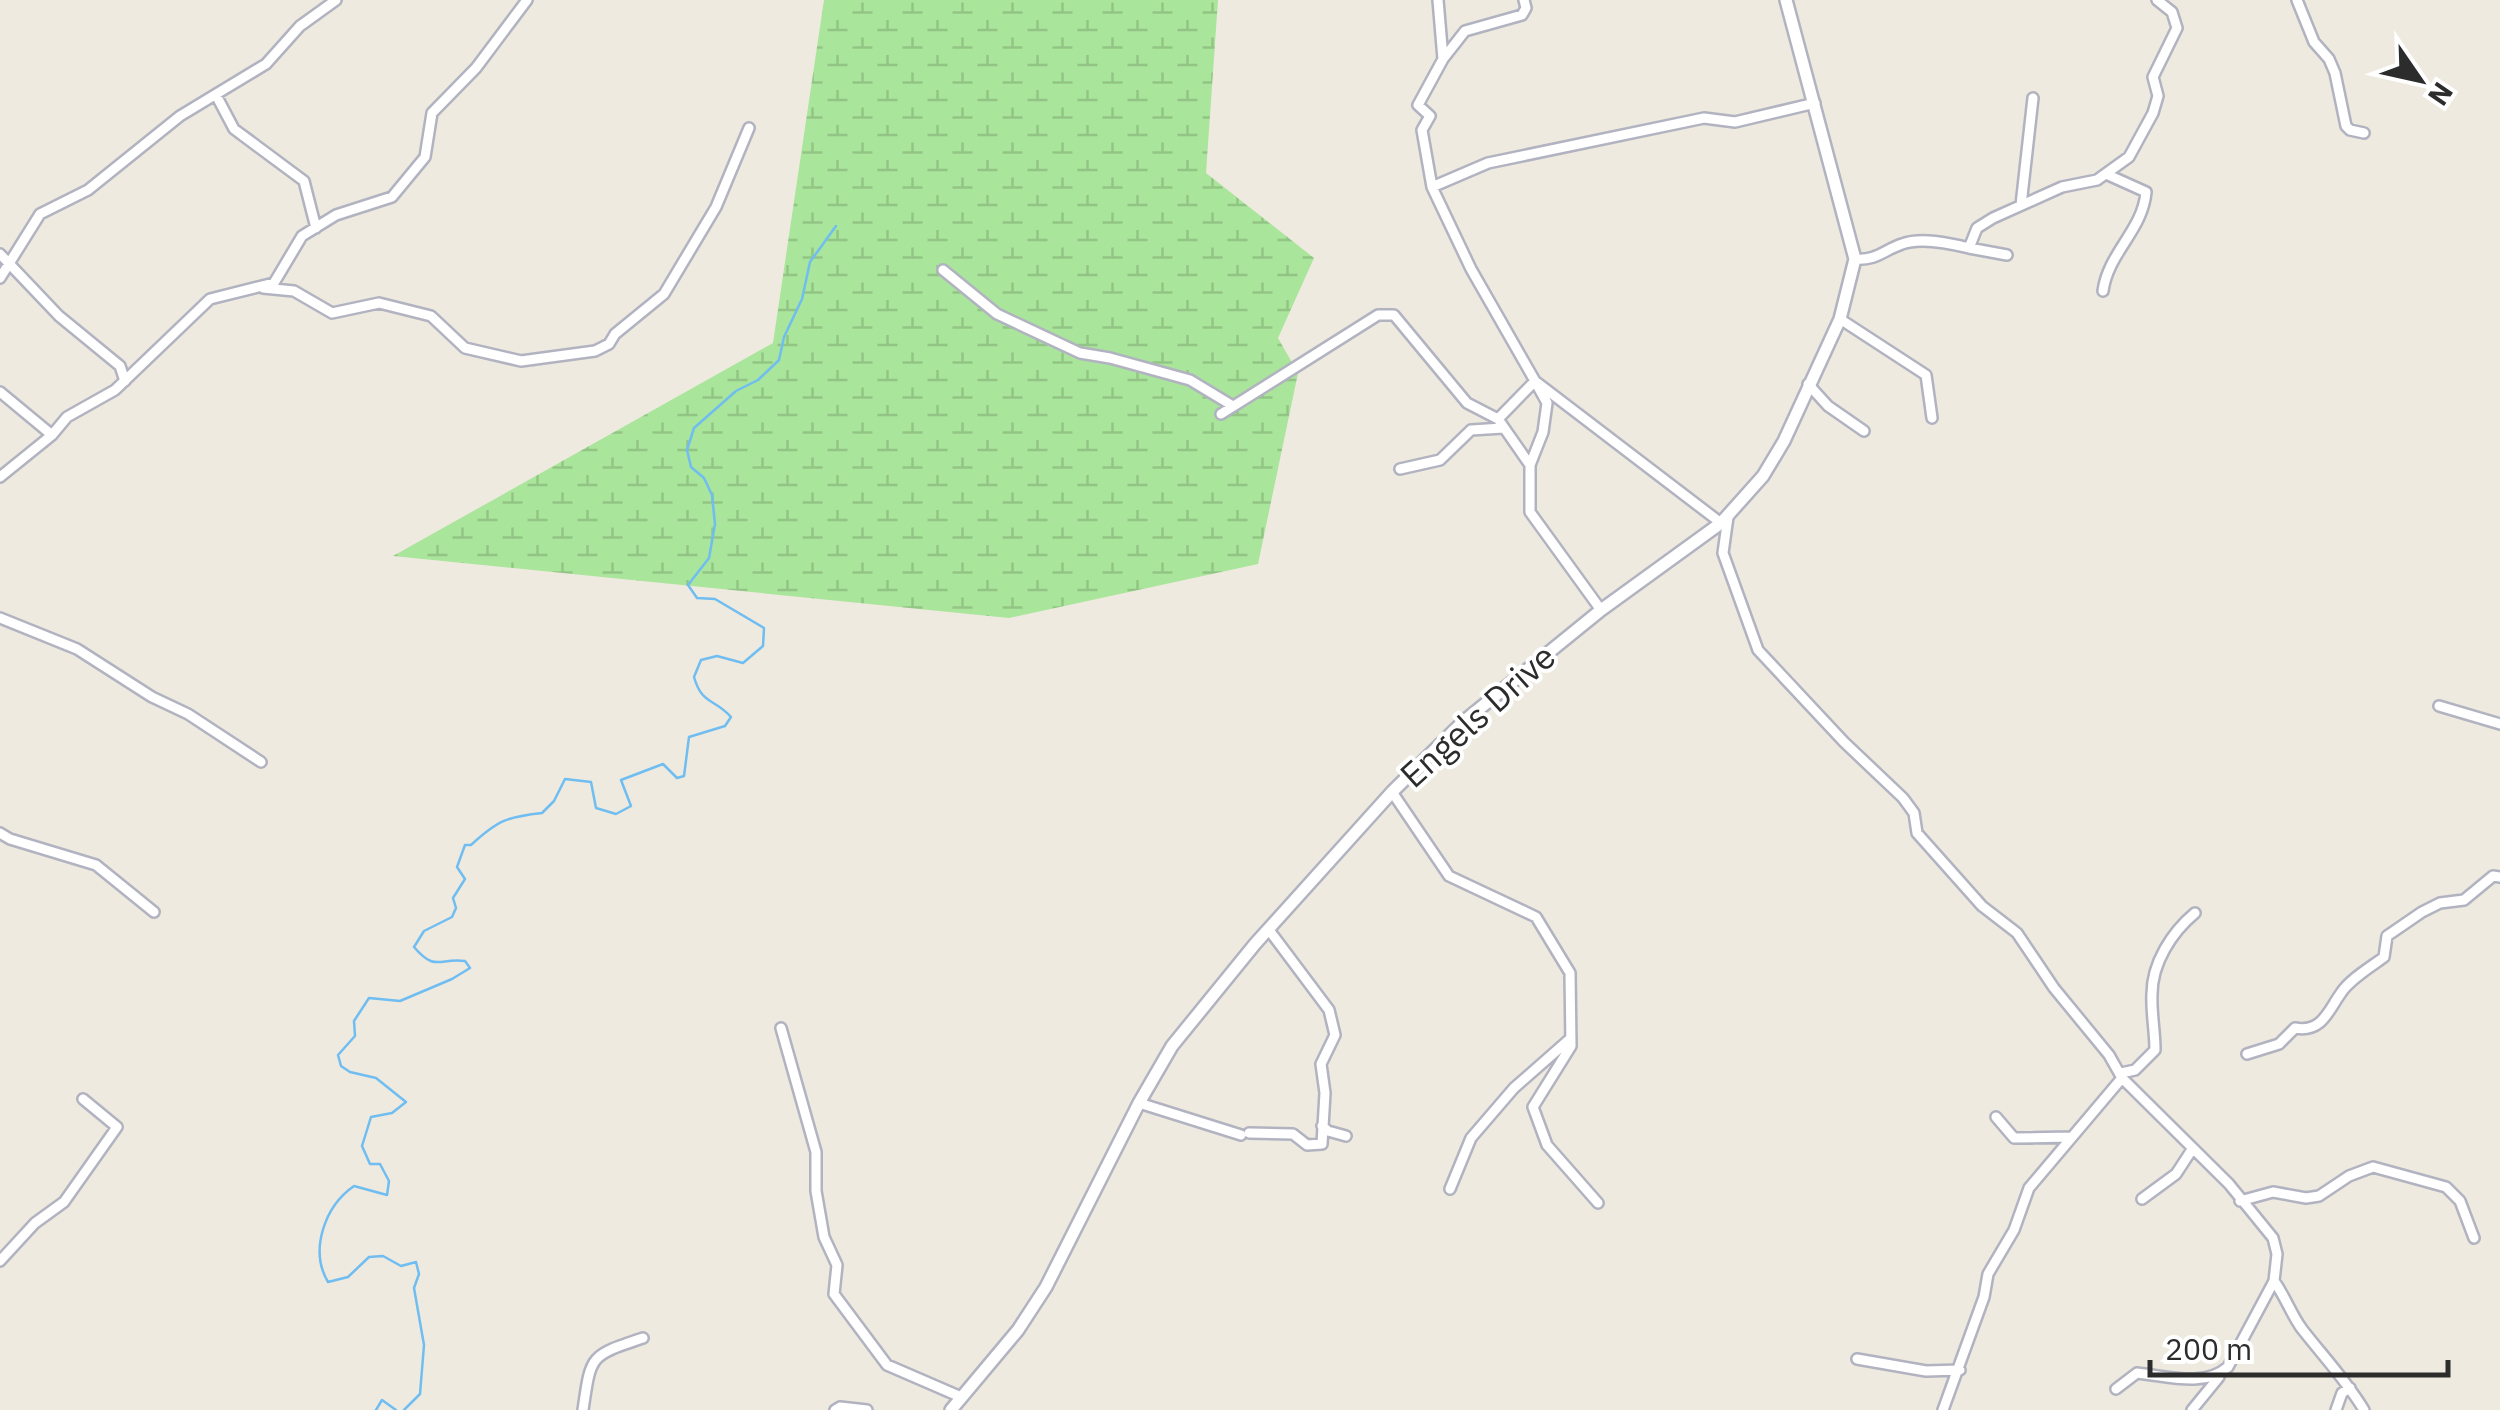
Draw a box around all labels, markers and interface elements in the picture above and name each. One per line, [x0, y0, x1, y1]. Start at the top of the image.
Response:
north arrow [2370, 30, 2470, 130]
text: N [2420, 76, 2462, 113]
street label: Engels Drive [1390, 633, 1565, 797]
scale bar [2150, 1315, 2448, 1377]
text: 200 m [2165, 1329, 2252, 1368]

